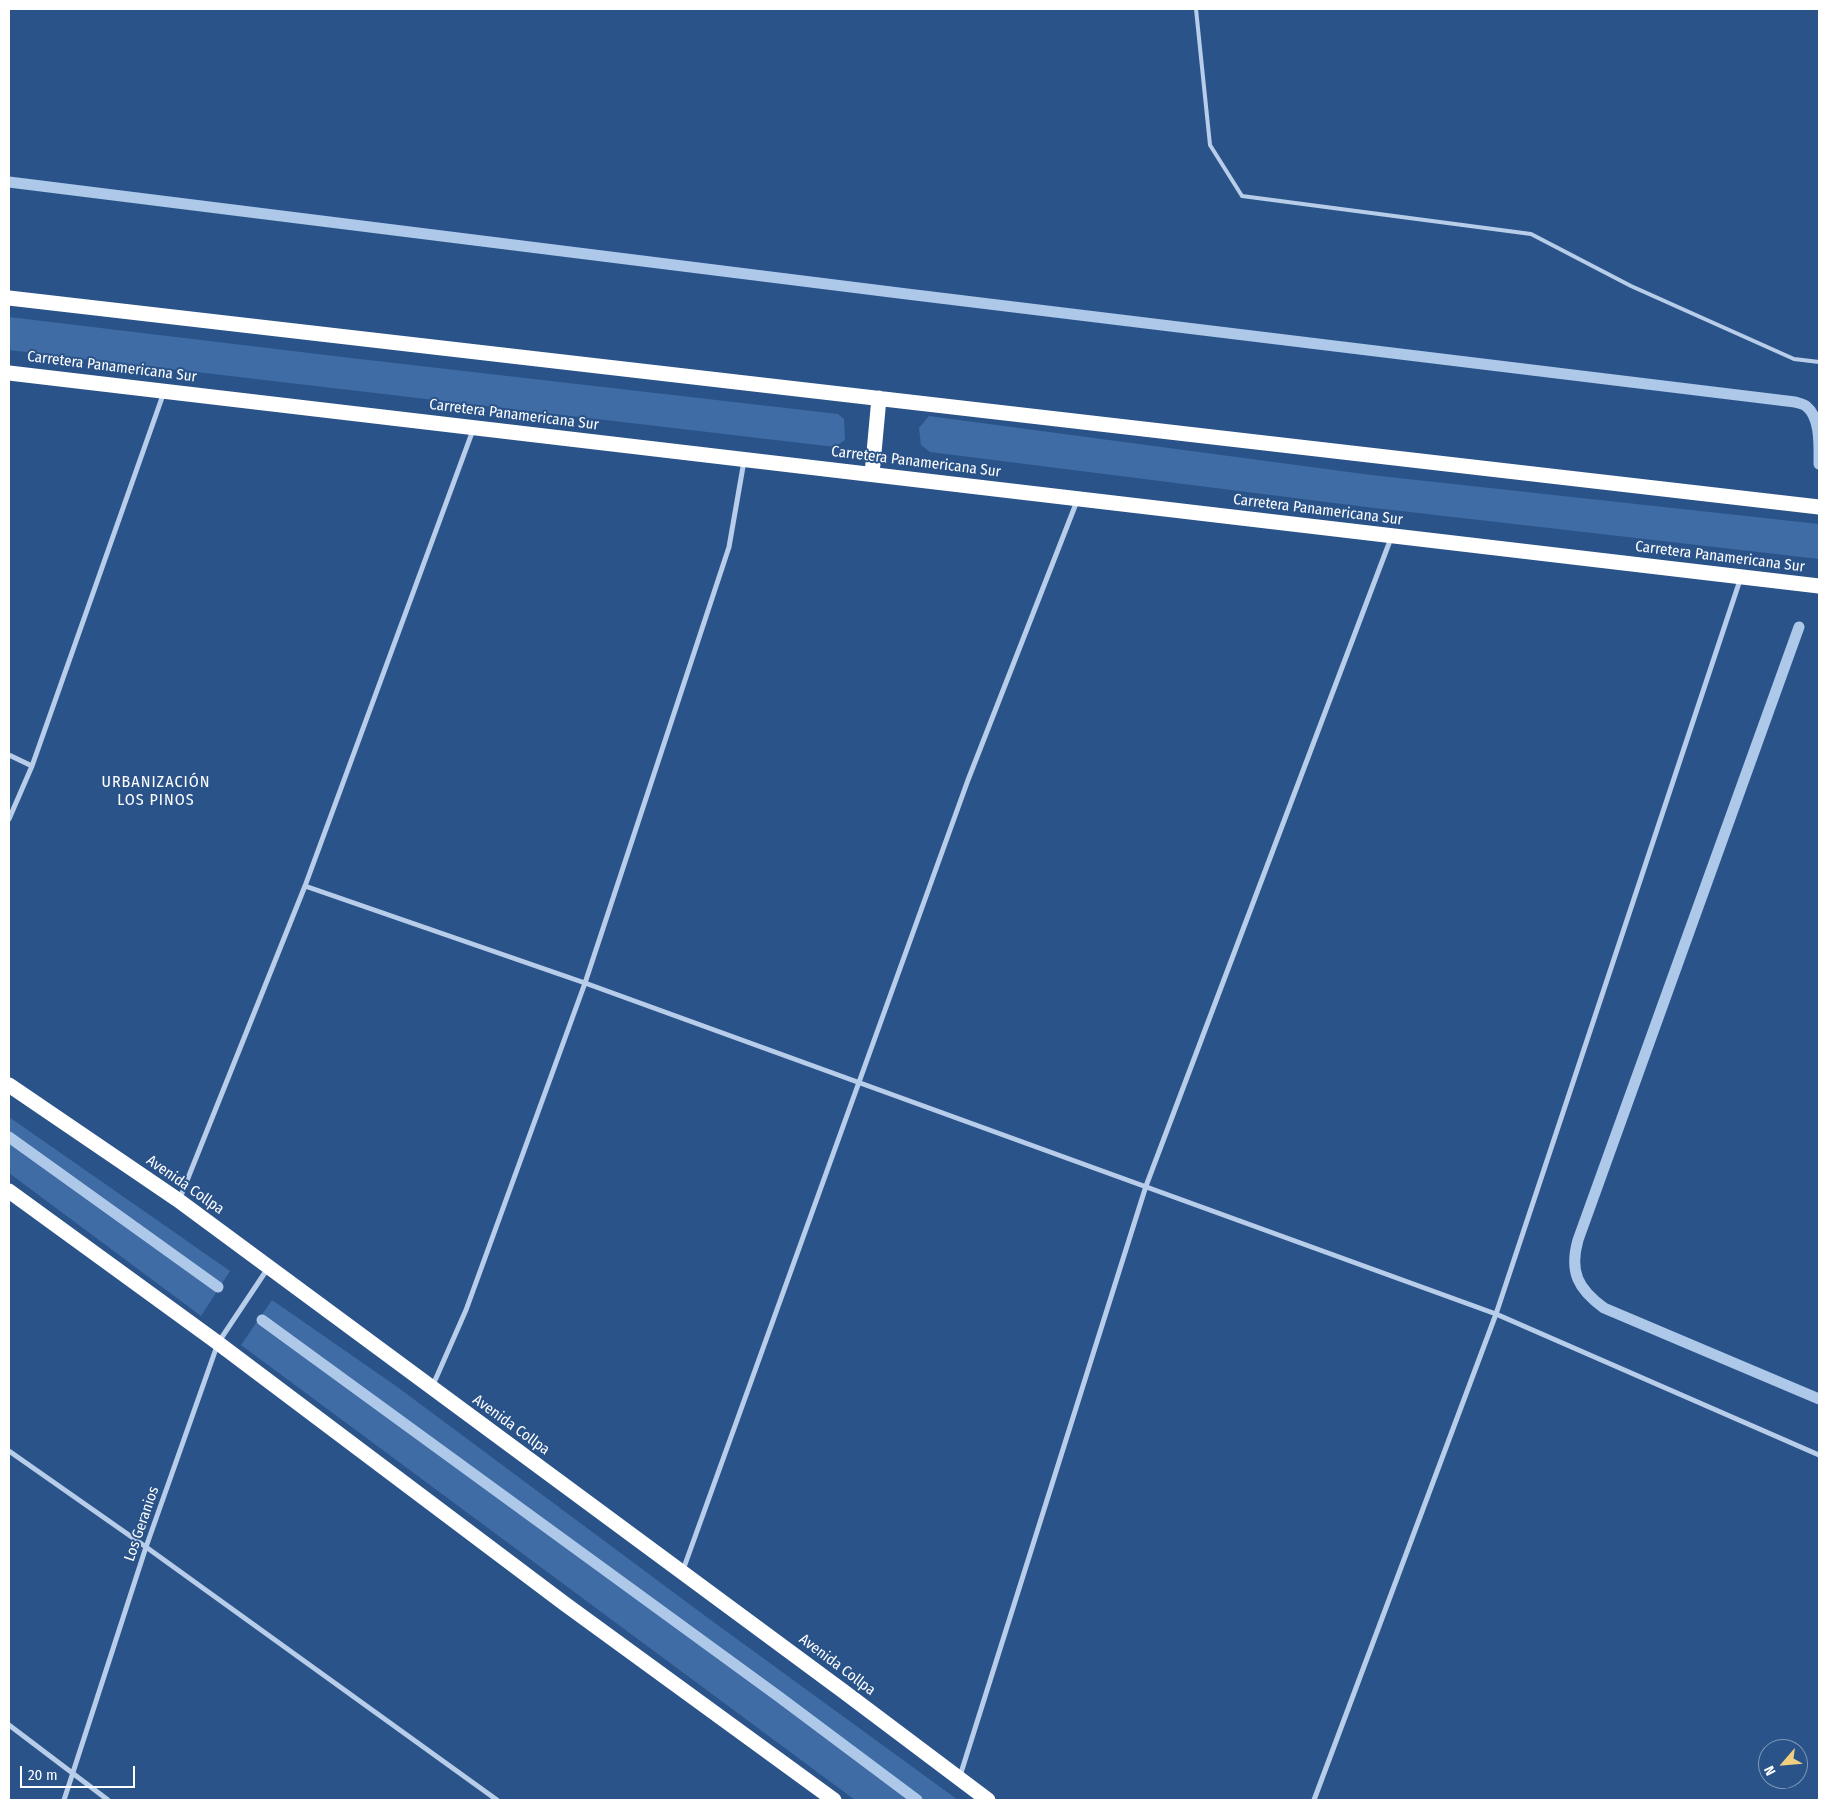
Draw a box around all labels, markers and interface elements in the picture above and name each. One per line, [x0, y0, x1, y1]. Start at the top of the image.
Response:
street label: Carretera Panamericana Sur [26, 348, 198, 386]
street label: Carretera Panamericana Sur [428, 396, 600, 434]
street label: Carretera Panamericana Sur [830, 443, 1002, 481]
street label: Carretera Panamericana Sur [1232, 491, 1404, 529]
street label: Carretera Panamericana Sur [1634, 538, 1806, 576]
district label: URBANIZACIÓN LOS PINOS [100, 773, 212, 811]
street label: Avenida Collpa [143, 1152, 227, 1218]
street label: Avenida Collpa [469, 1391, 553, 1459]
street label: Los Geranios [121, 1484, 163, 1564]
street label: Avenida Collpa [795, 1630, 879, 1700]
north arrow [1758, 1739, 1808, 1789]
scale bar [22, 1756, 138, 1788]
text: N [1761, 1763, 1780, 1778]
text: 20 m [28, 1766, 58, 1784]

